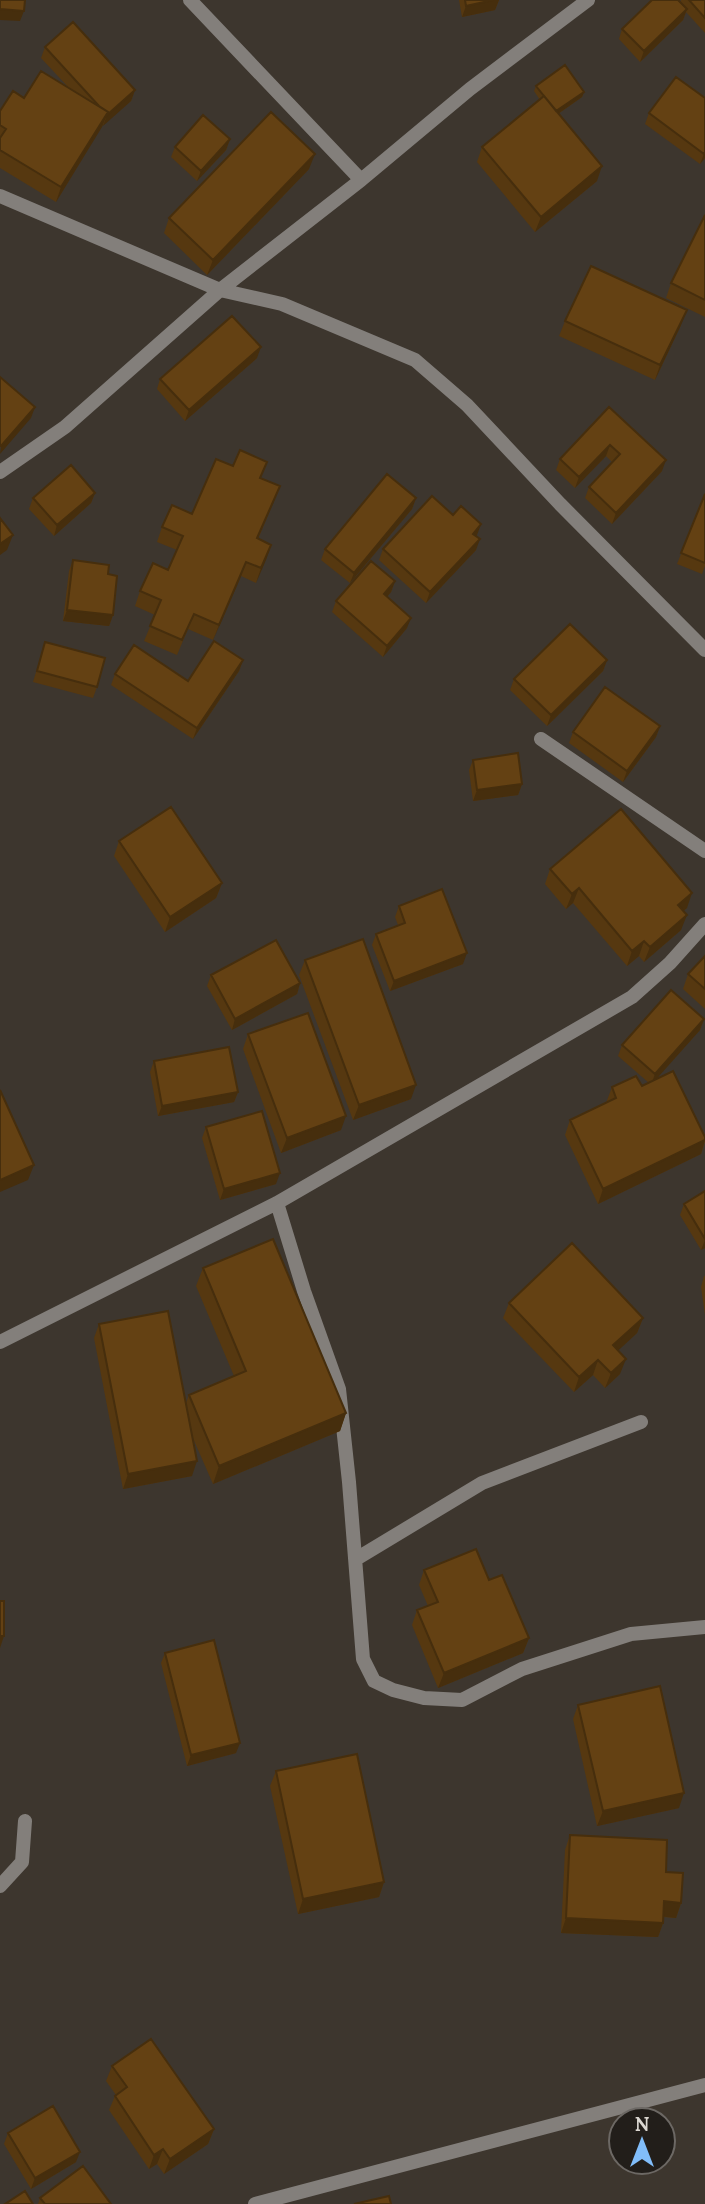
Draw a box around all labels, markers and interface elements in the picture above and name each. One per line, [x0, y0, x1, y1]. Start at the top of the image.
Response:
north arrow [607, 2106, 677, 2176]
text: N [635, 2112, 650, 2136]

